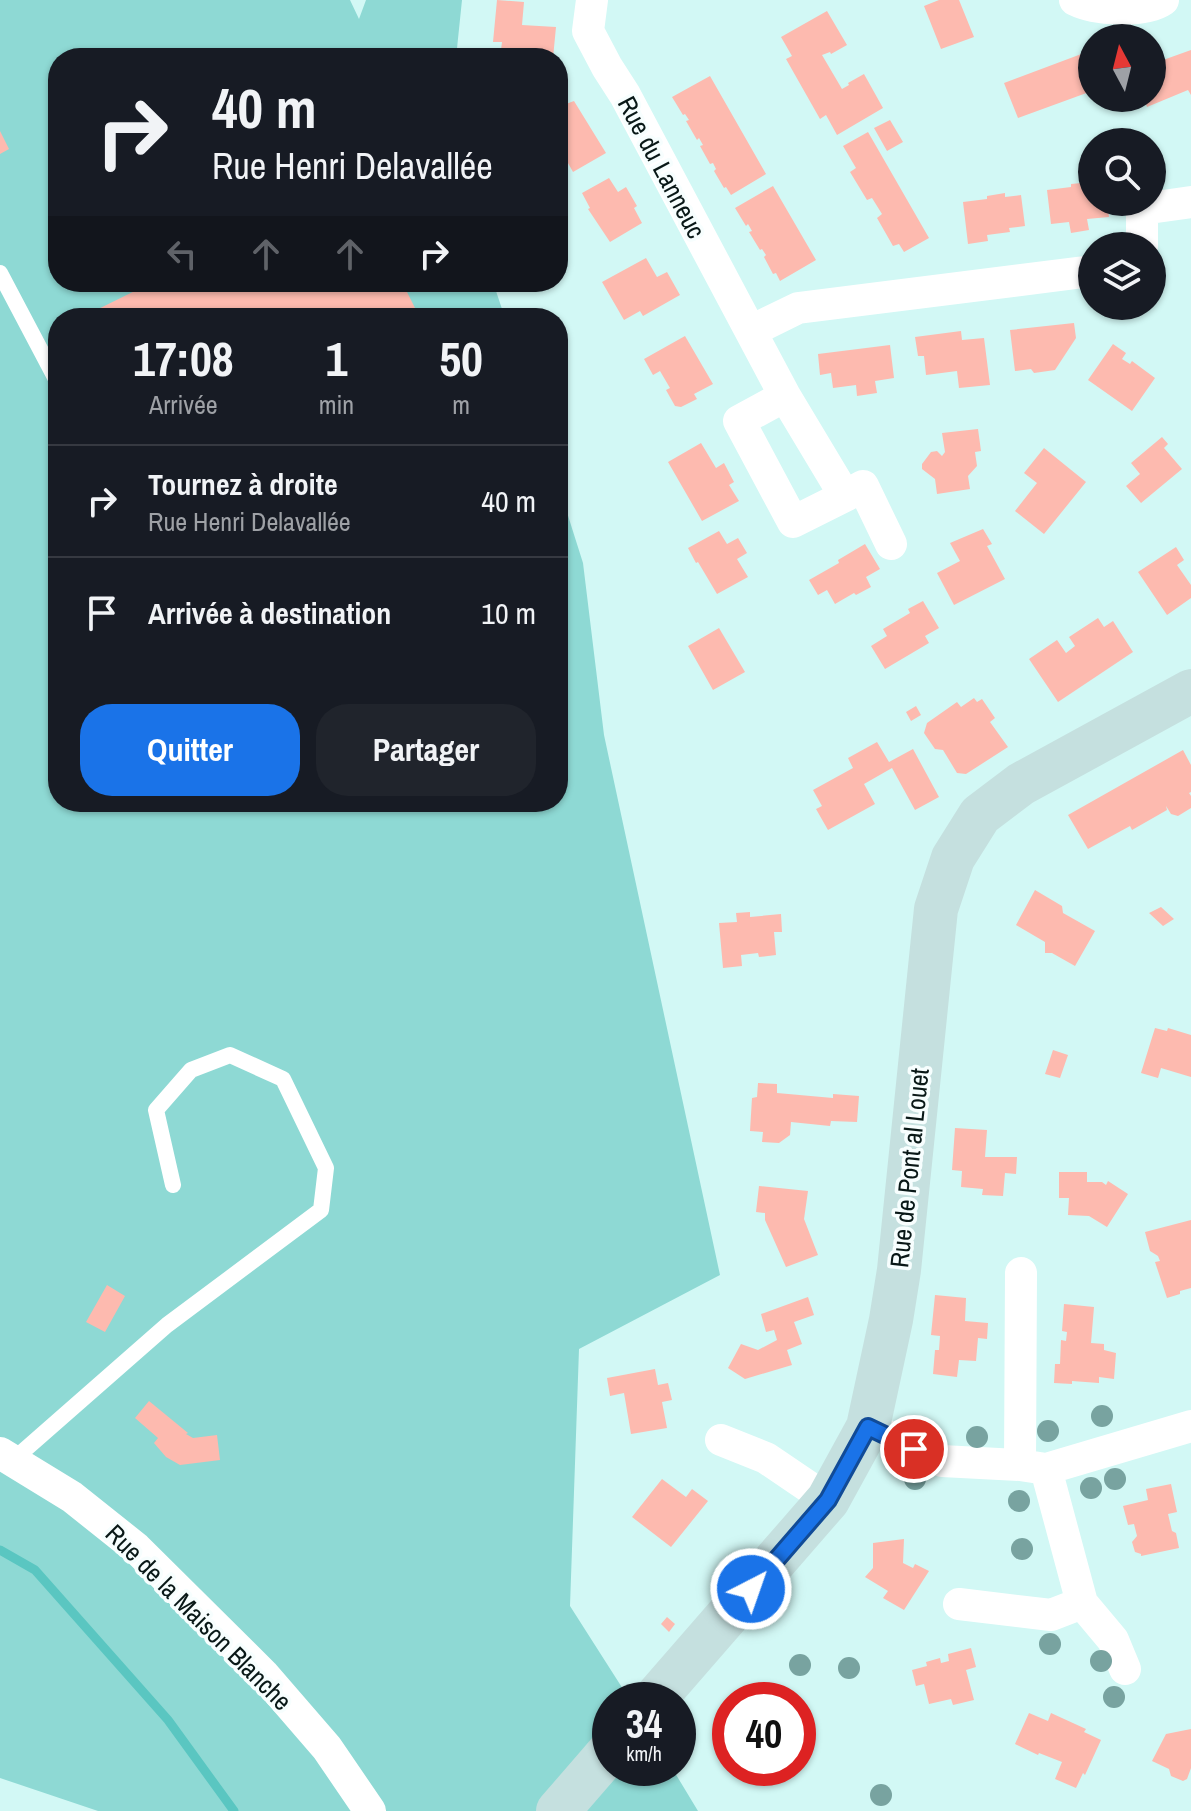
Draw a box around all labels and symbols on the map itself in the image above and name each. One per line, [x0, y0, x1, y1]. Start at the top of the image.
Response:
north arrow [1078, 24, 1166, 112]
street label: Rue du Lanneuc [610, 90, 714, 244]
street label: Rue de Pont al Louet [881, 1066, 937, 1269]
pin [880, 1415, 948, 1483]
street label: Rue de la Maison Blanche [98, 1516, 300, 1718]
position arrow [709, 1547, 793, 1631]
speed limit sign: 40 [712, 1682, 816, 1786]

